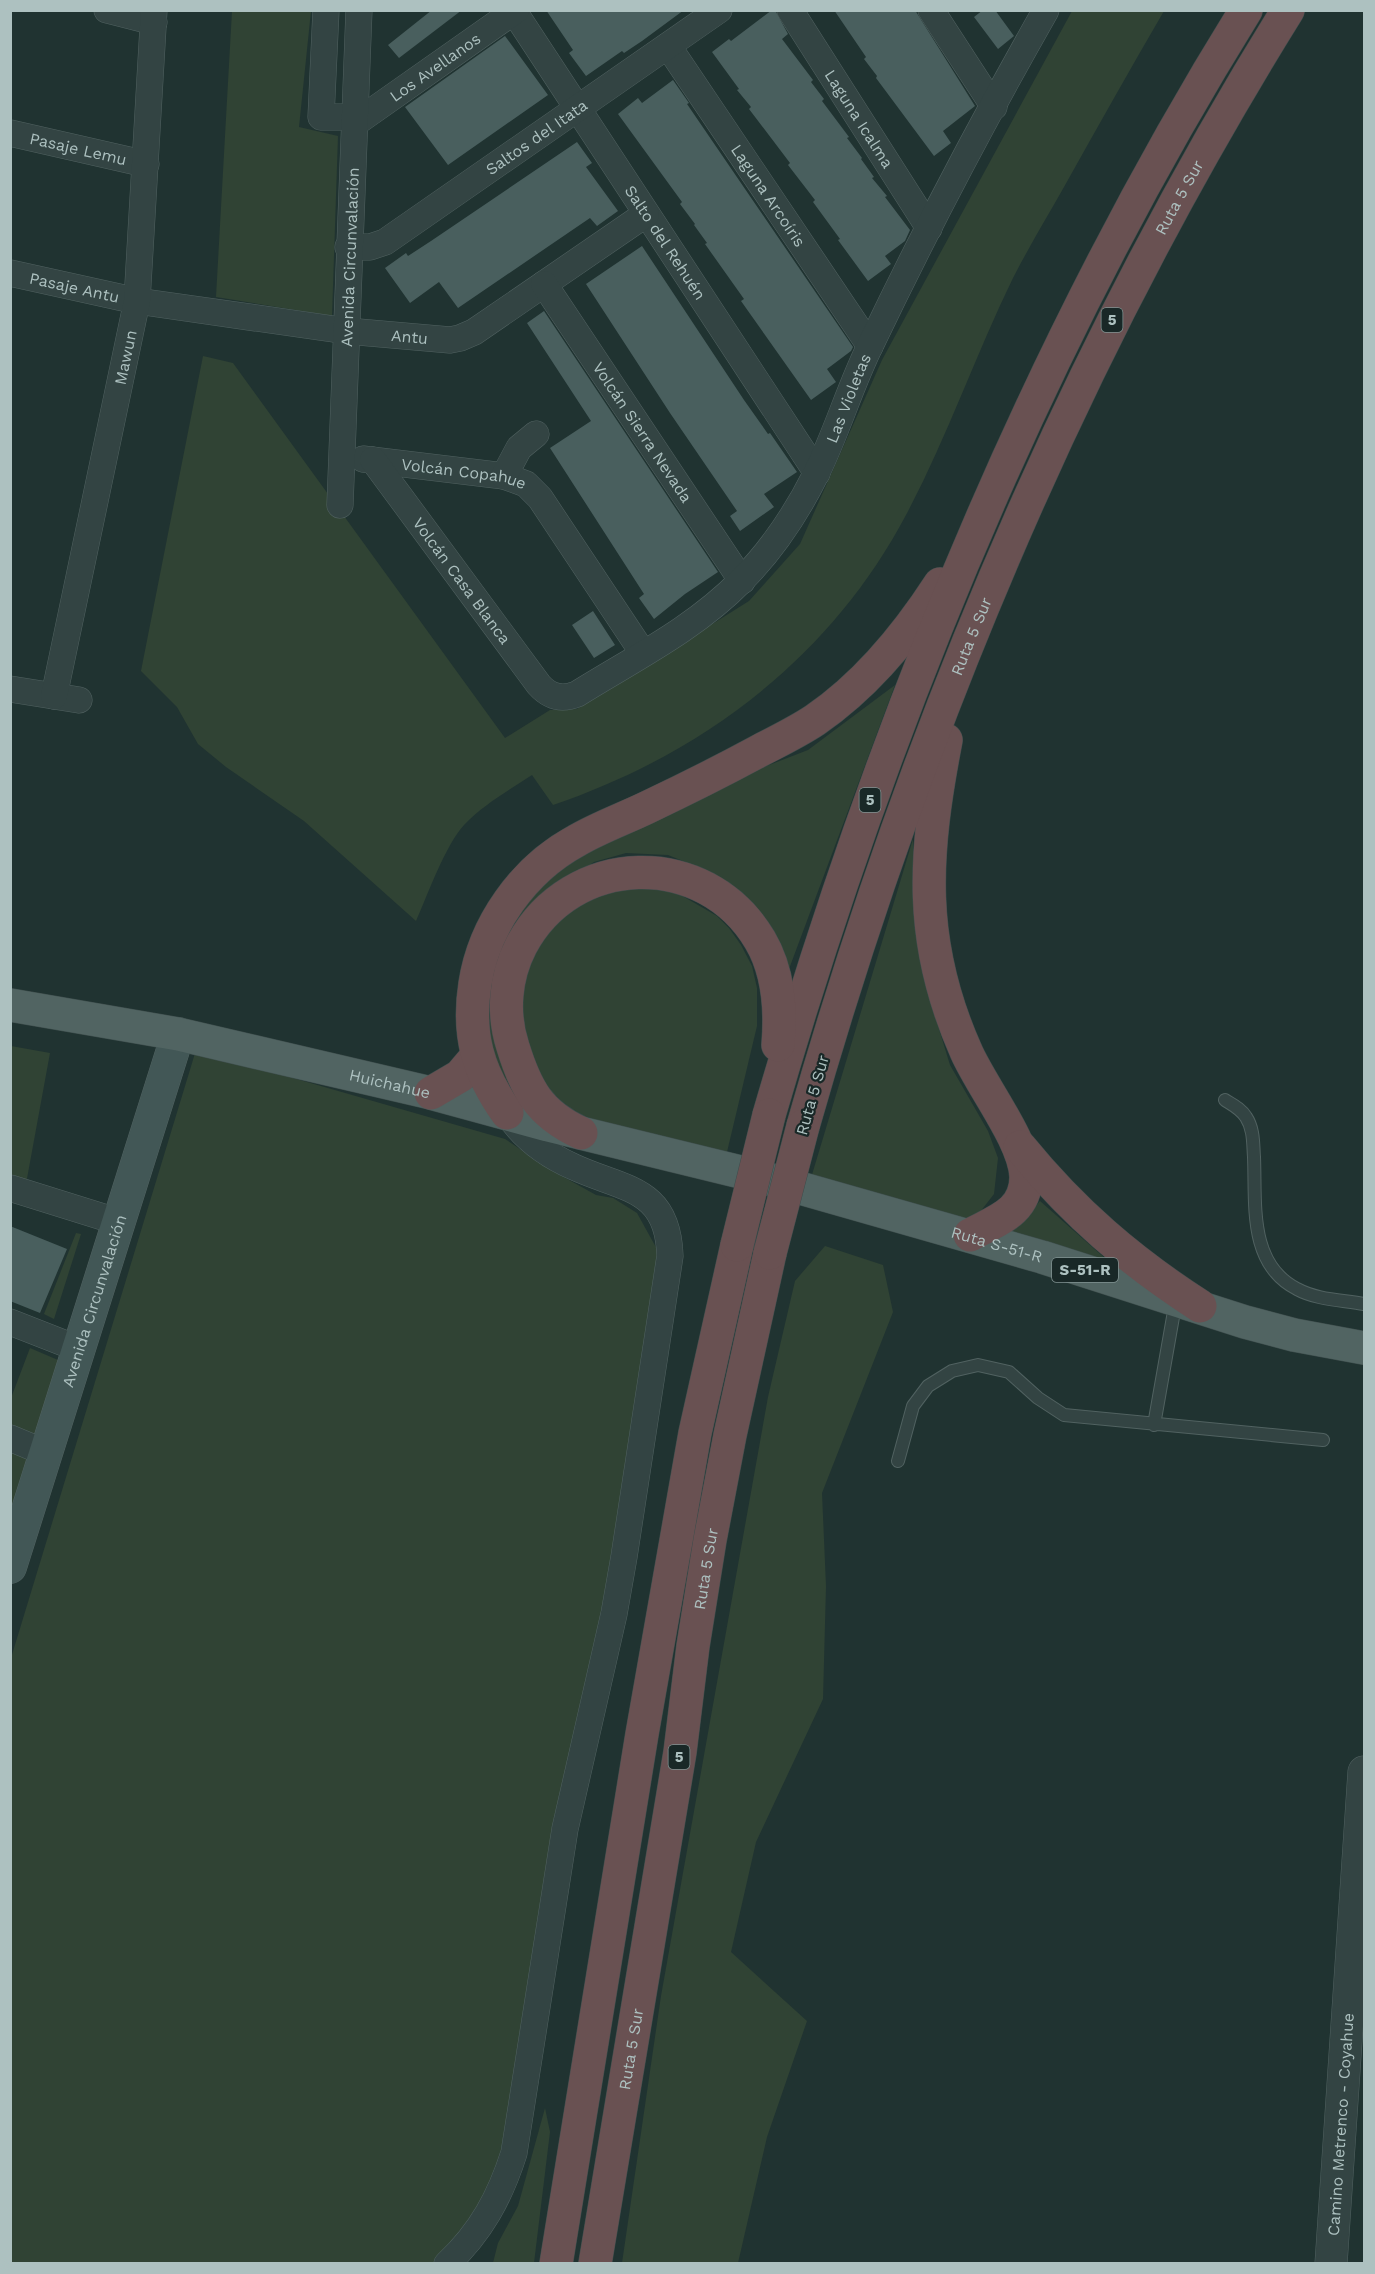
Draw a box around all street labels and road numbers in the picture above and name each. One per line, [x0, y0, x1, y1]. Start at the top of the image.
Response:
street label: Los Avellanos [386, 29, 484, 106]
street label: Laguna Icalma [821, 66, 897, 172]
street label: Saltos del Itata [482, 96, 591, 179]
street label: Pasaje Lemu [28, 129, 129, 169]
street label: Laguna Arcoíris [727, 141, 809, 250]
street label: Ruta 5 Sur [1151, 156, 1208, 238]
street label: Avenida Circunvalación [337, 167, 363, 347]
street label: Salto del Rehuén [621, 182, 710, 304]
street label: Pasaje Antu [28, 269, 121, 307]
road number: 5 [1102, 308, 1122, 332]
street label: Antu [390, 326, 429, 348]
street label: Mawun [111, 328, 141, 387]
street label: Las Violetas [822, 351, 875, 446]
street label: Volcán Sierra Nevada [589, 358, 696, 506]
street label: Volcán Copahue [400, 455, 529, 493]
street label: Volcán Casa Blanca [409, 514, 515, 648]
street label: Ruta 5 Sur [947, 594, 996, 678]
road number: 5 [860, 788, 880, 812]
street label: Ruta 5 Sur [792, 1052, 833, 1137]
street label: Huichahue [347, 1065, 432, 1103]
street label: Avenida Circunvalación [58, 1212, 130, 1390]
street label: Ruta S-51-R [949, 1223, 1044, 1267]
road number: S-51-R [1052, 1258, 1118, 1282]
street label: Ruta 5 Sur [690, 1526, 722, 1611]
road number: 5 [668, 1745, 690, 1769]
street label: Ruta 5 Sur [615, 2006, 647, 2091]
street label: Camino Metrenco - Coyahue [1324, 2012, 1358, 2236]

